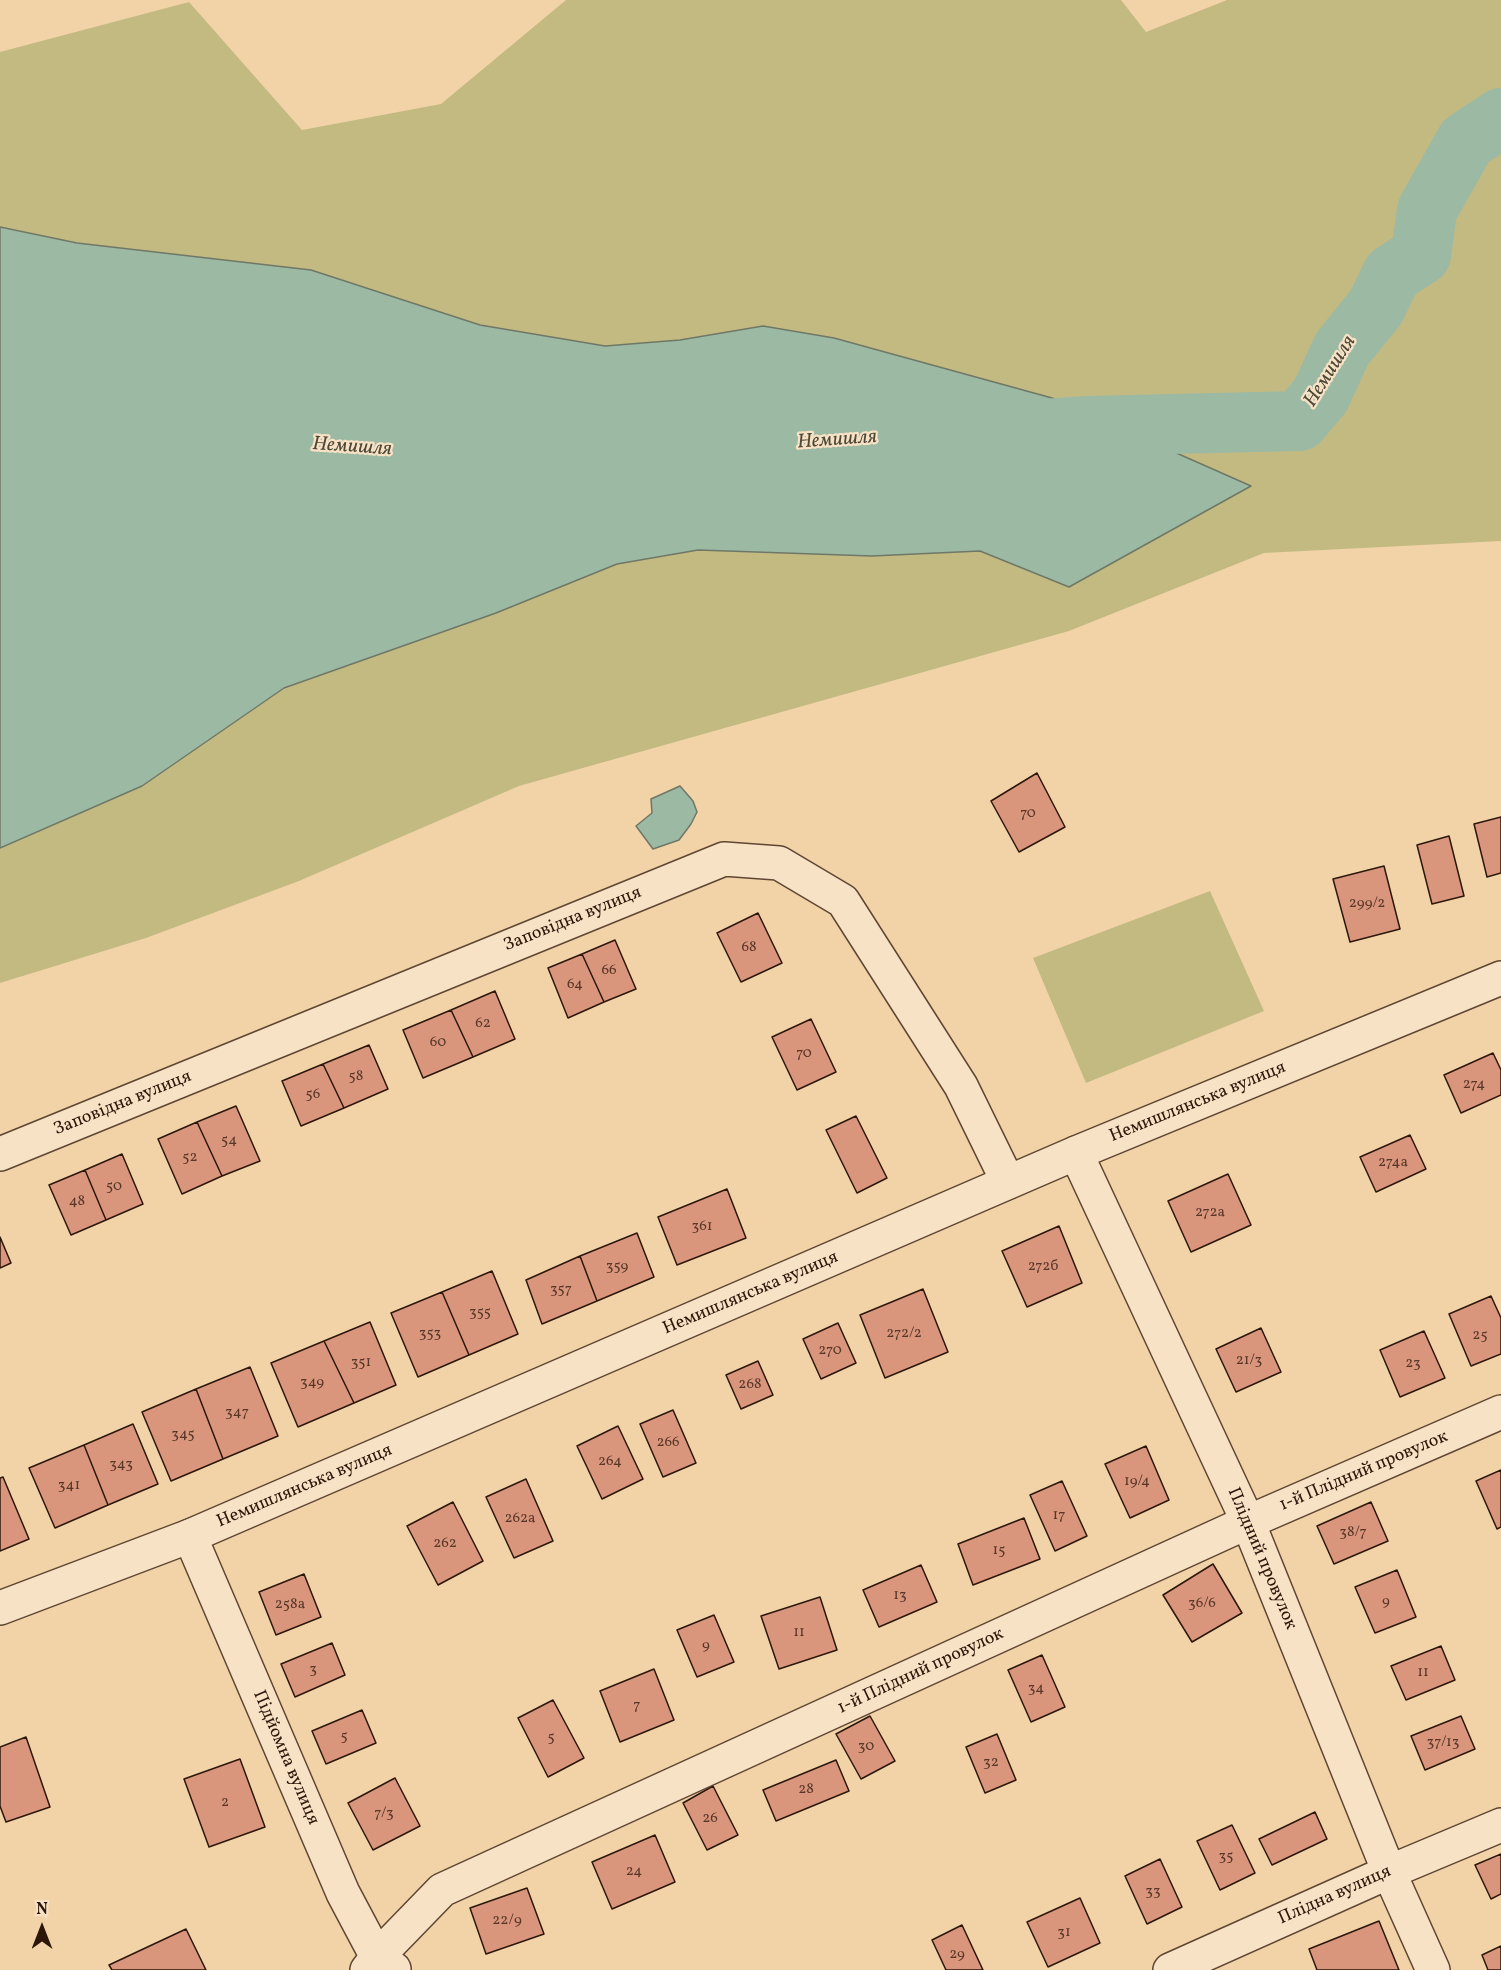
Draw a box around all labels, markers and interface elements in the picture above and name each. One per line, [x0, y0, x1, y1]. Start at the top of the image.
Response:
water label: Немишля [1300, 332, 1362, 412]
water label: Немишля [796, 426, 878, 456]
water label: Немишля [311, 433, 393, 463]
house number: 70 [1020, 805, 1036, 823]
street label: Заповідна вулиця [501, 883, 645, 957]
house number: 299/2 [1349, 895, 1385, 913]
house number: 68 [741, 939, 757, 957]
house number: 66 [601, 962, 617, 980]
house number: 64 [567, 976, 583, 994]
house number: 62 [475, 1015, 491, 1033]
house number: 60 [430, 1034, 446, 1052]
house number: 70 [796, 1045, 812, 1063]
street label: Немишлянська вулиця [1107, 1058, 1289, 1148]
street label: Заповідна вулиця [51, 1067, 195, 1141]
house number: 58 [349, 1068, 363, 1086]
house number: 274 [1463, 1076, 1485, 1094]
house number: 56 [306, 1086, 320, 1104]
house number: 54 [221, 1132, 237, 1150]
house number: 52 [182, 1149, 198, 1167]
house number: 274а [1378, 1154, 1408, 1172]
house number: 50 [106, 1178, 122, 1196]
house number: 48 [69, 1193, 85, 1211]
house number: 272а [1195, 1204, 1225, 1222]
house number: 361 [691, 1218, 713, 1236]
street label: Немишлянська вулиця [660, 1247, 842, 1341]
house number: 359 [606, 1258, 628, 1276]
house number: 272б [1028, 1258, 1058, 1276]
house number: 357 [550, 1281, 572, 1299]
house number: 355 [469, 1304, 491, 1322]
house number: 353 [419, 1325, 441, 1343]
house number: 272/2 [886, 1325, 922, 1343]
house number: 25 [1472, 1327, 1488, 1345]
house number: 270 [818, 1342, 842, 1360]
house number: 21/3 [1236, 1352, 1262, 1370]
house number: 351 [351, 1354, 371, 1372]
house number: 23 [1405, 1355, 1421, 1373]
house number: 349 [300, 1374, 324, 1392]
house number: 268 [738, 1376, 762, 1394]
house number: 347 [225, 1404, 249, 1422]
house number: 345 [171, 1426, 195, 1444]
street label: 1-й Плідний провулок [1277, 1427, 1451, 1517]
house number: 266 [656, 1434, 680, 1452]
street label: Немишлянська вулиця [214, 1440, 396, 1534]
house number: 264 [598, 1453, 622, 1471]
house number: 343 [109, 1456, 133, 1474]
house number: 19/4 [1124, 1473, 1150, 1491]
house number: 341 [58, 1477, 80, 1495]
street label: Плідний провулок [1221, 1485, 1301, 1633]
house number: 17 [1052, 1507, 1066, 1525]
house number: 262а [504, 1510, 536, 1528]
house number: 38/7 [1339, 1524, 1367, 1542]
house number: 262 [433, 1535, 457, 1553]
house number: 15 [992, 1542, 1006, 1560]
house number: 13 [893, 1587, 907, 1605]
house number: 9 [1382, 1593, 1390, 1611]
house number: 36/6 [1188, 1595, 1216, 1613]
house number: 258а [275, 1596, 305, 1614]
house number: 11 [793, 1624, 805, 1642]
street label: 1-й Плідний провулок [835, 1624, 1007, 1720]
house number: 9 [702, 1637, 710, 1655]
house number: 3 [309, 1661, 317, 1679]
house number: 11 [1417, 1664, 1429, 1682]
house number: 34 [1028, 1680, 1044, 1698]
street label: Підйомна вулиця [247, 1687, 323, 1829]
house number: 7 [633, 1697, 641, 1715]
house number: 5 [340, 1728, 348, 1746]
house number: 5 [547, 1729, 555, 1747]
house number: 37/13 [1427, 1734, 1459, 1752]
house number: 30 [858, 1738, 874, 1756]
house number: 32 [983, 1754, 999, 1772]
house number: 28 [798, 1781, 814, 1799]
house number: 2 [221, 1794, 229, 1812]
house number: 7/3 [374, 1805, 394, 1823]
house number: 26 [702, 1810, 718, 1828]
house number: 35 [1219, 1848, 1233, 1866]
street label: Плідна вулиця [1275, 1861, 1395, 1931]
house number: 24 [626, 1863, 642, 1881]
house number: 33 [1145, 1883, 1161, 1901]
north arrow [12, 1898, 72, 1958]
text: N [36, 1899, 48, 1921]
house number: 22/9 [492, 1912, 522, 1930]
house number: 31 [1057, 1924, 1071, 1942]
house number: 29 [949, 1946, 965, 1964]

